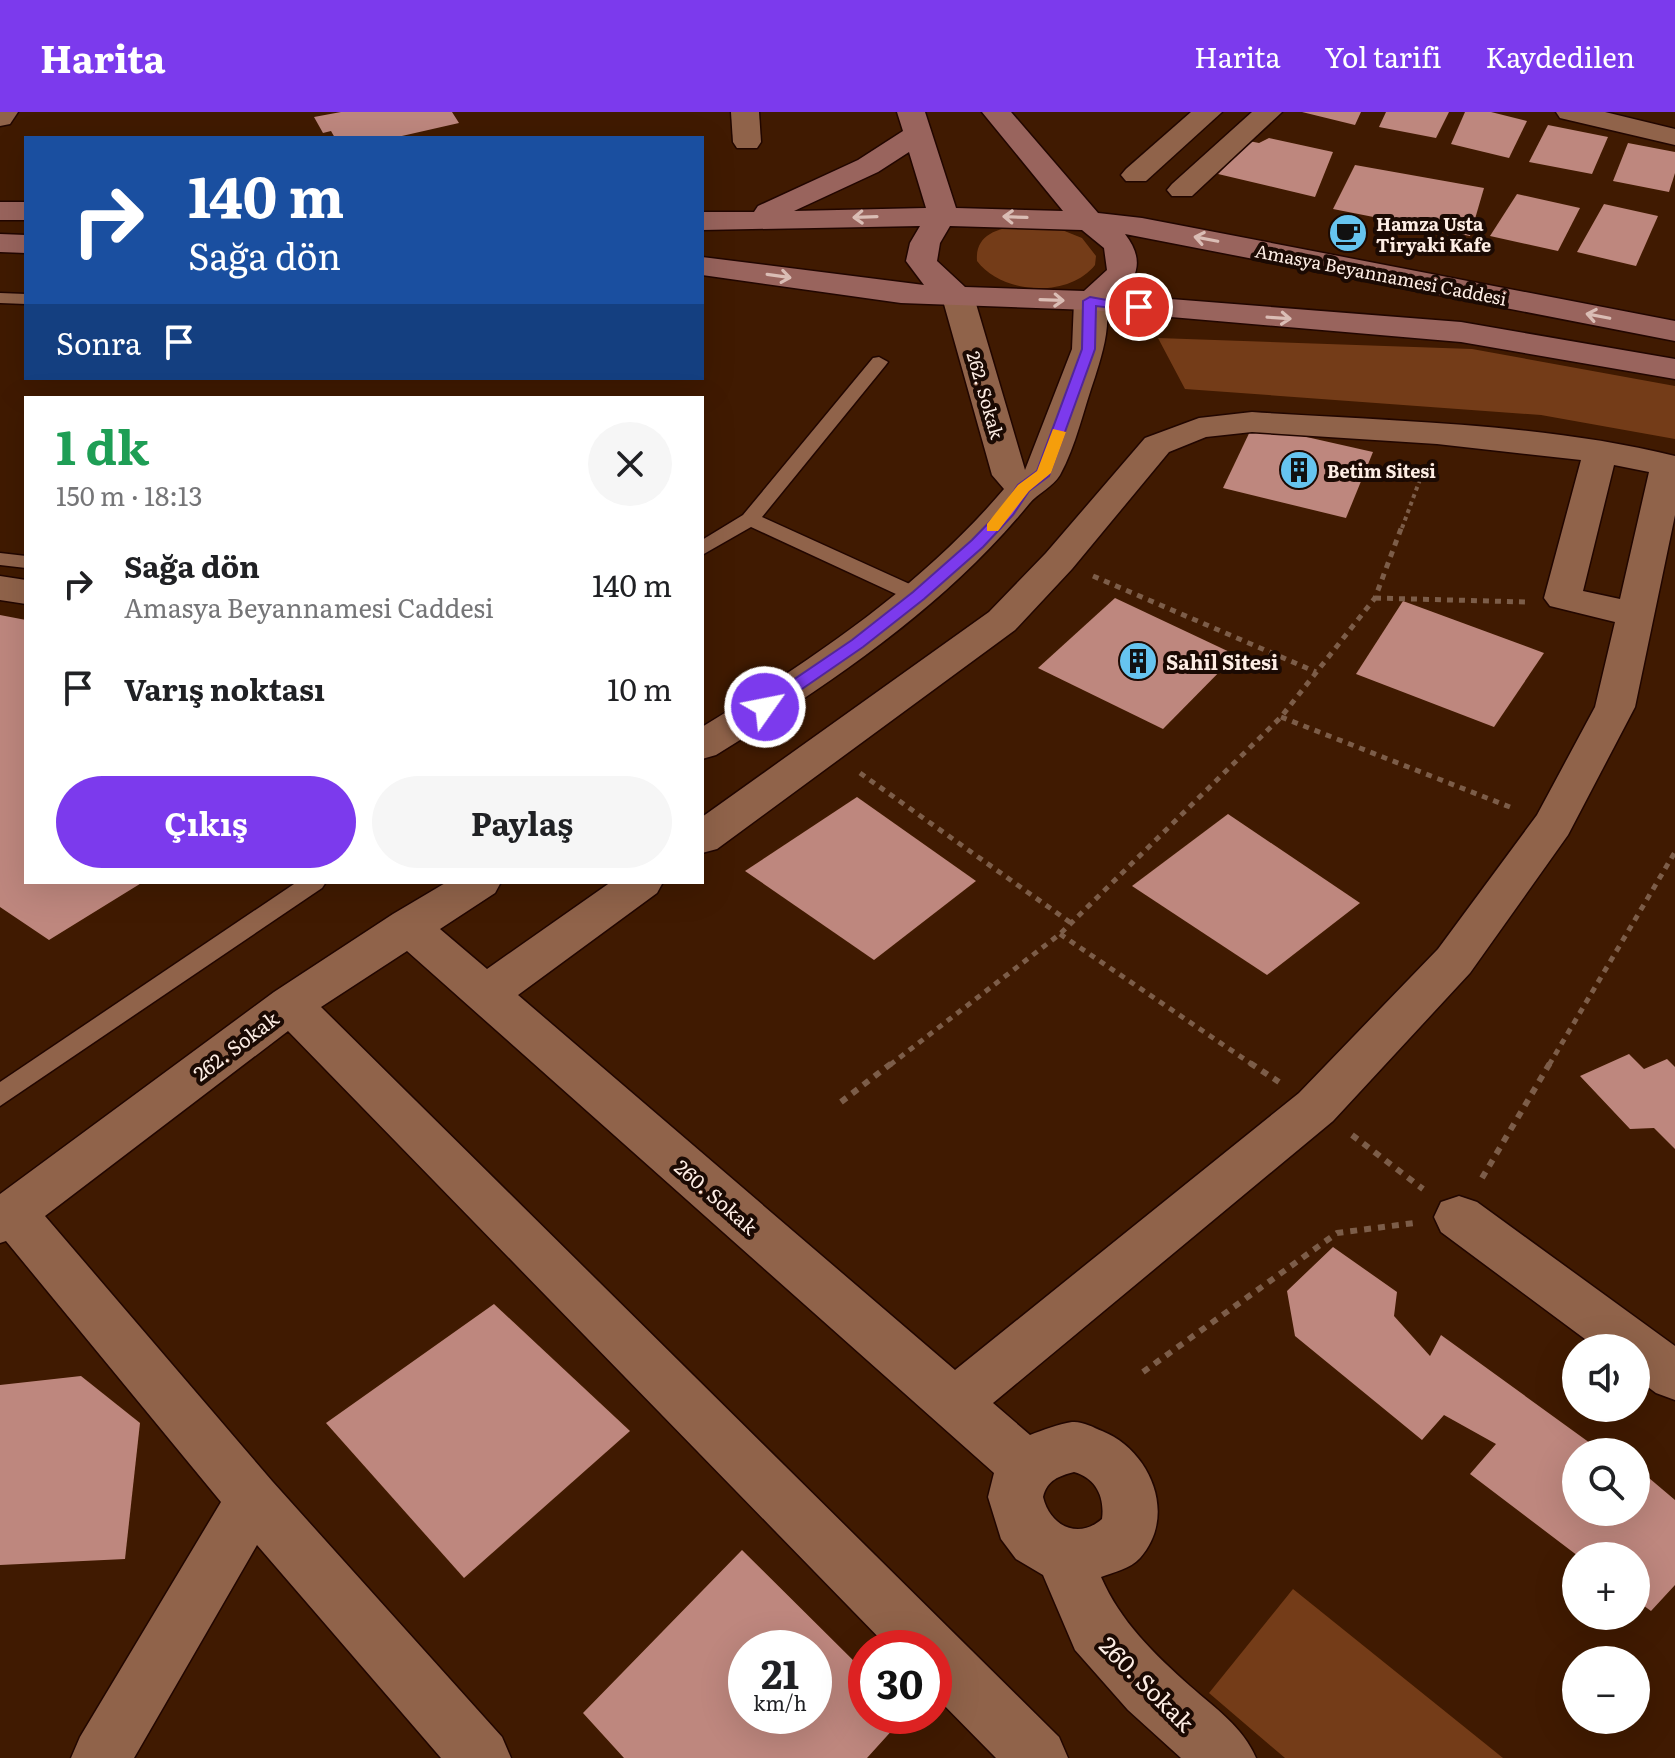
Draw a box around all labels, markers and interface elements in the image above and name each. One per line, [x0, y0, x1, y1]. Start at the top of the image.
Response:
text: Harita [40, 28, 165, 85]
text: Harita [1194, 35, 1281, 77]
text: Yol tarifi [1325, 35, 1441, 77]
text: Kaydedilen [1485, 35, 1635, 77]
text: 140 m [188, 152, 344, 235]
icon: right [56, 168, 160, 272]
one-way arrow [1002, 209, 1029, 225]
one-way arrow [852, 210, 879, 225]
place label: Hamza Usta Tiryaki Kafe [1376, 210, 1491, 258]
cafe icon: Hamza Usta Tiryaki Kafe [1327, 212, 1369, 254]
text: Sağa dön [188, 228, 341, 281]
one-way arrow [1194, 231, 1219, 246]
street label: Amasya Beyannamesi Caddesi [1253, 236, 1509, 312]
one-way arrow [766, 269, 792, 284]
pin [1105, 273, 1173, 341]
icon: arrive [1117, 285, 1161, 329]
one-way arrow [1038, 292, 1065, 307]
one-way arrow [1586, 308, 1612, 323]
one-way arrow [1265, 311, 1292, 326]
text: Sonra [56, 320, 141, 364]
icon: arrive [157, 320, 201, 364]
street label: 262. Sokak [961, 348, 1012, 443]
text: 1 dk [56, 409, 149, 480]
button: close [588, 422, 672, 506]
building icon: Betim Sitesi [1278, 449, 1320, 491]
place label: Betim Sitesi [1327, 457, 1436, 484]
text: 150 m · 18:13 [56, 475, 203, 514]
text: Sağa dön [124, 543, 260, 587]
icon: right [56, 562, 100, 606]
text: 140 m [592, 562, 672, 606]
text: Amasya Beyannamesi Caddesi [124, 587, 494, 626]
building icon: Sahil Sitesi [1117, 640, 1159, 682]
place label: Sahil Sitesi [1166, 646, 1278, 676]
position arrow [723, 665, 807, 749]
icon: arrive [56, 666, 100, 710]
text: Varış noktası [124, 666, 325, 710]
text: 10 m [607, 666, 672, 710]
button: Çıkış [56, 776, 356, 868]
button: Paylaş [372, 776, 672, 868]
street label: 262. Sokak [186, 1002, 285, 1087]
street label: 260. Sokak [669, 1151, 766, 1241]
map controls [1562, 1334, 1650, 1734]
button: sound [1562, 1334, 1650, 1422]
button: search [1562, 1438, 1650, 1526]
button: + [1562, 1542, 1650, 1630]
street label: 260. Sokak [1093, 1628, 1204, 1739]
speed limit sign: 30 [848, 1630, 952, 1734]
text: 21 [761, 1642, 799, 1701]
button: − [1562, 1646, 1650, 1734]
text: km/h [753, 1687, 807, 1717]

